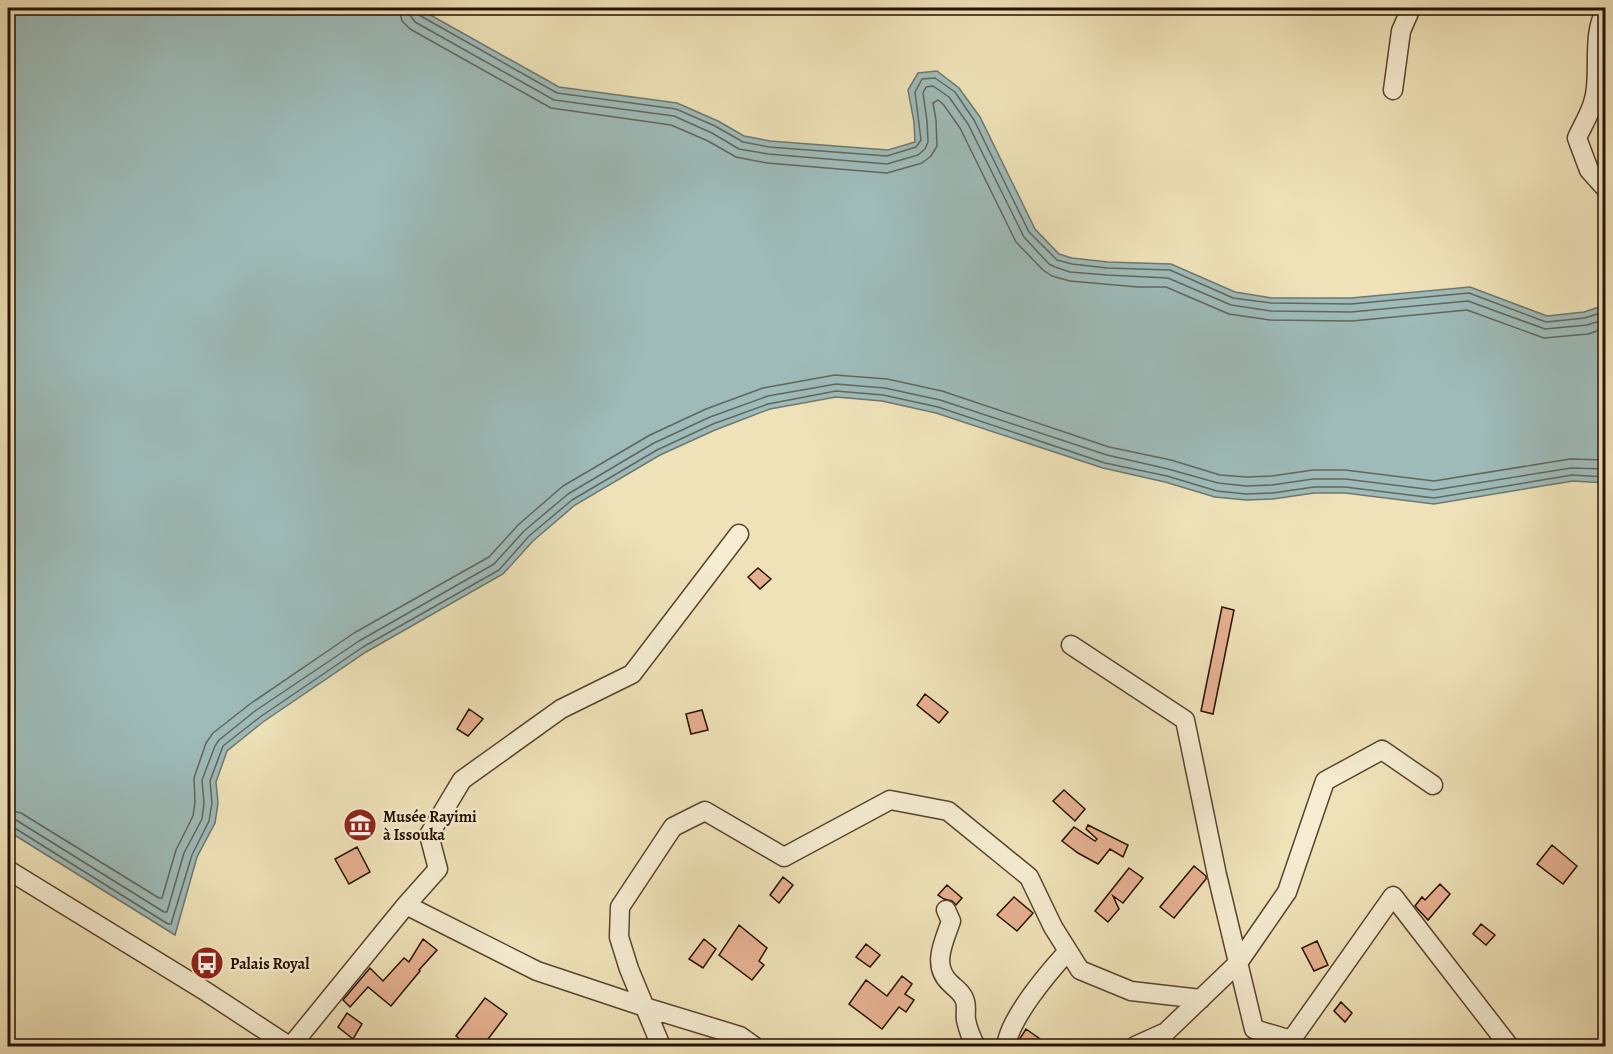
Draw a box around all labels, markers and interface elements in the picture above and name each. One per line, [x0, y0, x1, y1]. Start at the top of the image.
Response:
place label: Musée Rayimi à Issouka [383, 806, 477, 846]
museum icon: Musée Rayimi à Issouka [342, 807, 378, 843]
bus stop icon: Palais Royal [189, 945, 225, 981]
place label: Palais Royal [230, 953, 310, 975]

